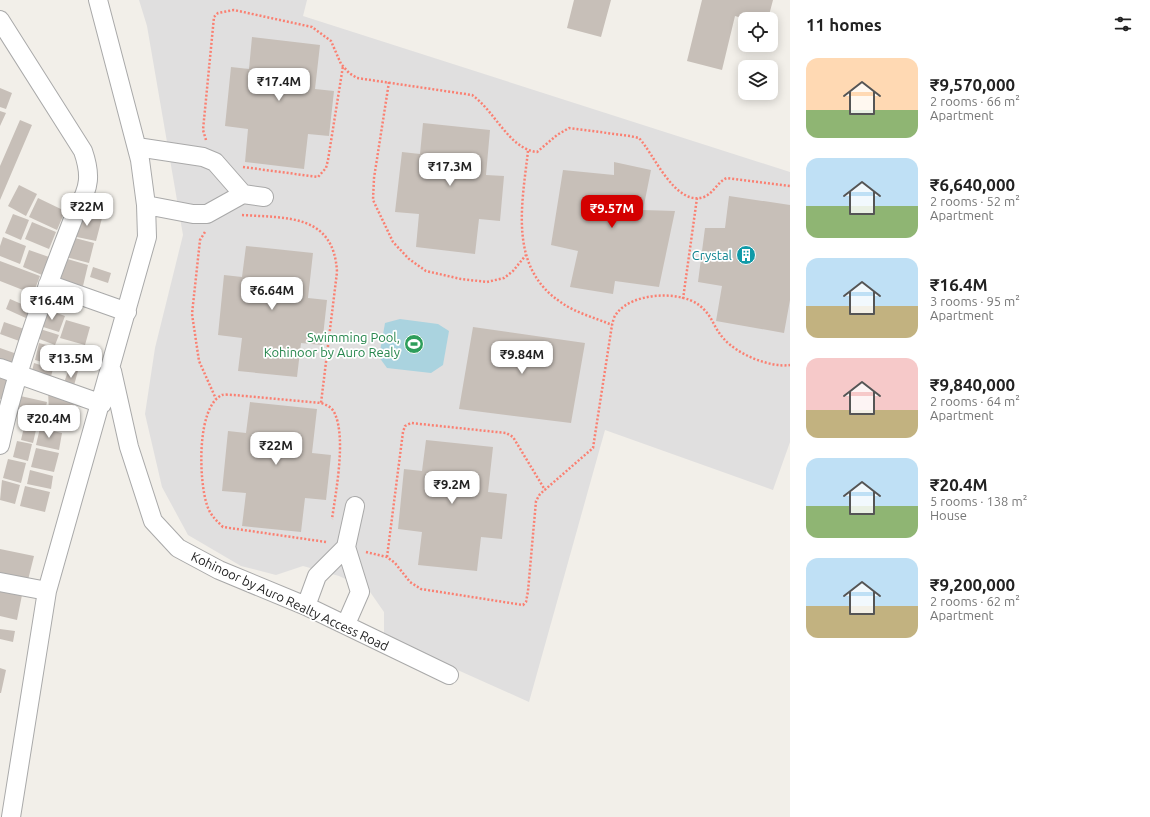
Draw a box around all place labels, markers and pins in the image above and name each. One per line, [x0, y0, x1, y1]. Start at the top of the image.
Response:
pin: ₹17.4M [246, 68, 312, 102]
pin: ₹17.3M [417, 153, 483, 187]
pin: ₹22M [63, 193, 111, 227]
pin: ₹9.57M [579, 195, 645, 229]
building icon: Crystal [735, 244, 757, 266]
place label: Crystal [692, 248, 733, 262]
pin: ₹6.64M [239, 277, 305, 311]
pin: ₹16.4M [19, 287, 85, 321]
place label: Swimming Pool, Kohinoor by Auro Realy [264, 330, 400, 359]
sports icon: Swimming Pool, Kohinoor by Auro Realy [403, 333, 425, 355]
pin: ₹9.84M [489, 341, 555, 375]
pin: ₹13.5M [38, 345, 104, 379]
pin: ₹20.4M [16, 405, 82, 439]
pin: ₹22M [252, 432, 300, 466]
pin: ₹9.2M [424, 471, 480, 505]

